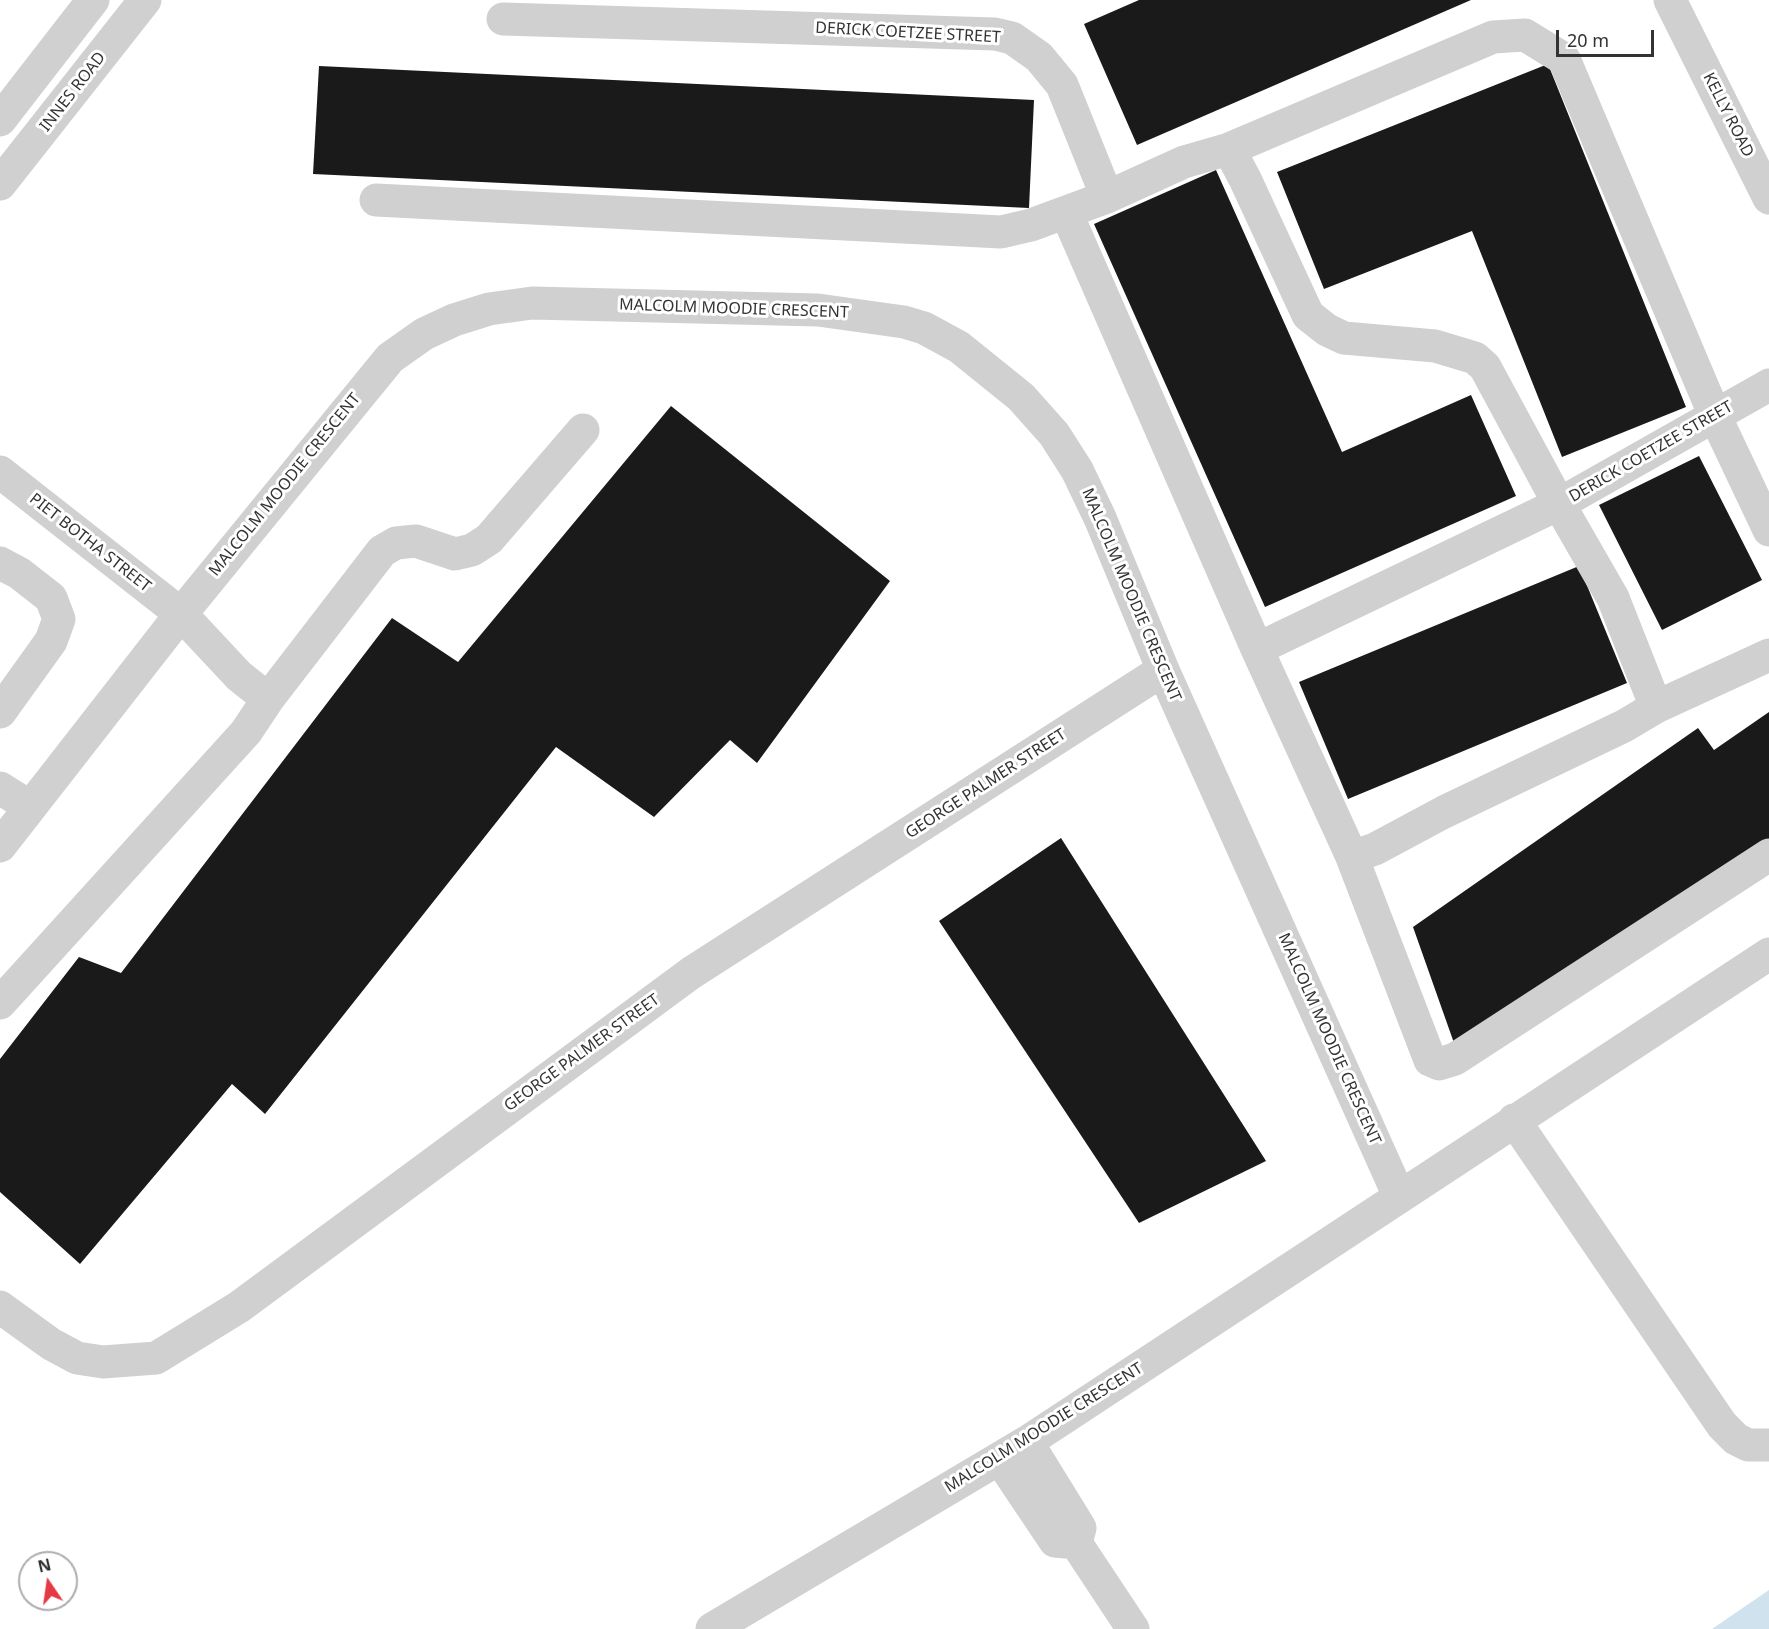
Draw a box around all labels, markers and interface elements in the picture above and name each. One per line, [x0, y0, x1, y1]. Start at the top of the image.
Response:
scale bar [1559, 18, 1656, 56]
street label: DERICK COETZEE STREET [815, 19, 1001, 47]
text: 20 m [1567, 28, 1609, 52]
street label: INNES ROAD [36, 48, 110, 136]
street label: KELLY ROAD [1698, 70, 1758, 160]
street label: MALCOLM MOODIE CRESCENT [619, 295, 849, 323]
street label: MALCOLM MOODIE CRESCENT [205, 390, 365, 580]
street label: DERICK COETZEE STREET [1566, 397, 1736, 507]
street label: MALCOLM MOODIE CRESCENT [1077, 486, 1185, 704]
street label: PIET BOTHA STREET [25, 490, 155, 596]
street label: GEORGE PALMER STREET [902, 725, 1070, 843]
street label: MALCOLM MOODIE CRESCENT [1274, 930, 1384, 1148]
street label: GEORGE PALMER STREET [501, 990, 663, 1116]
street label: MALCOLM MOODIE CRESCENT [942, 1359, 1146, 1497]
north arrow [18, 1551, 78, 1611]
text: N [36, 1553, 53, 1578]

